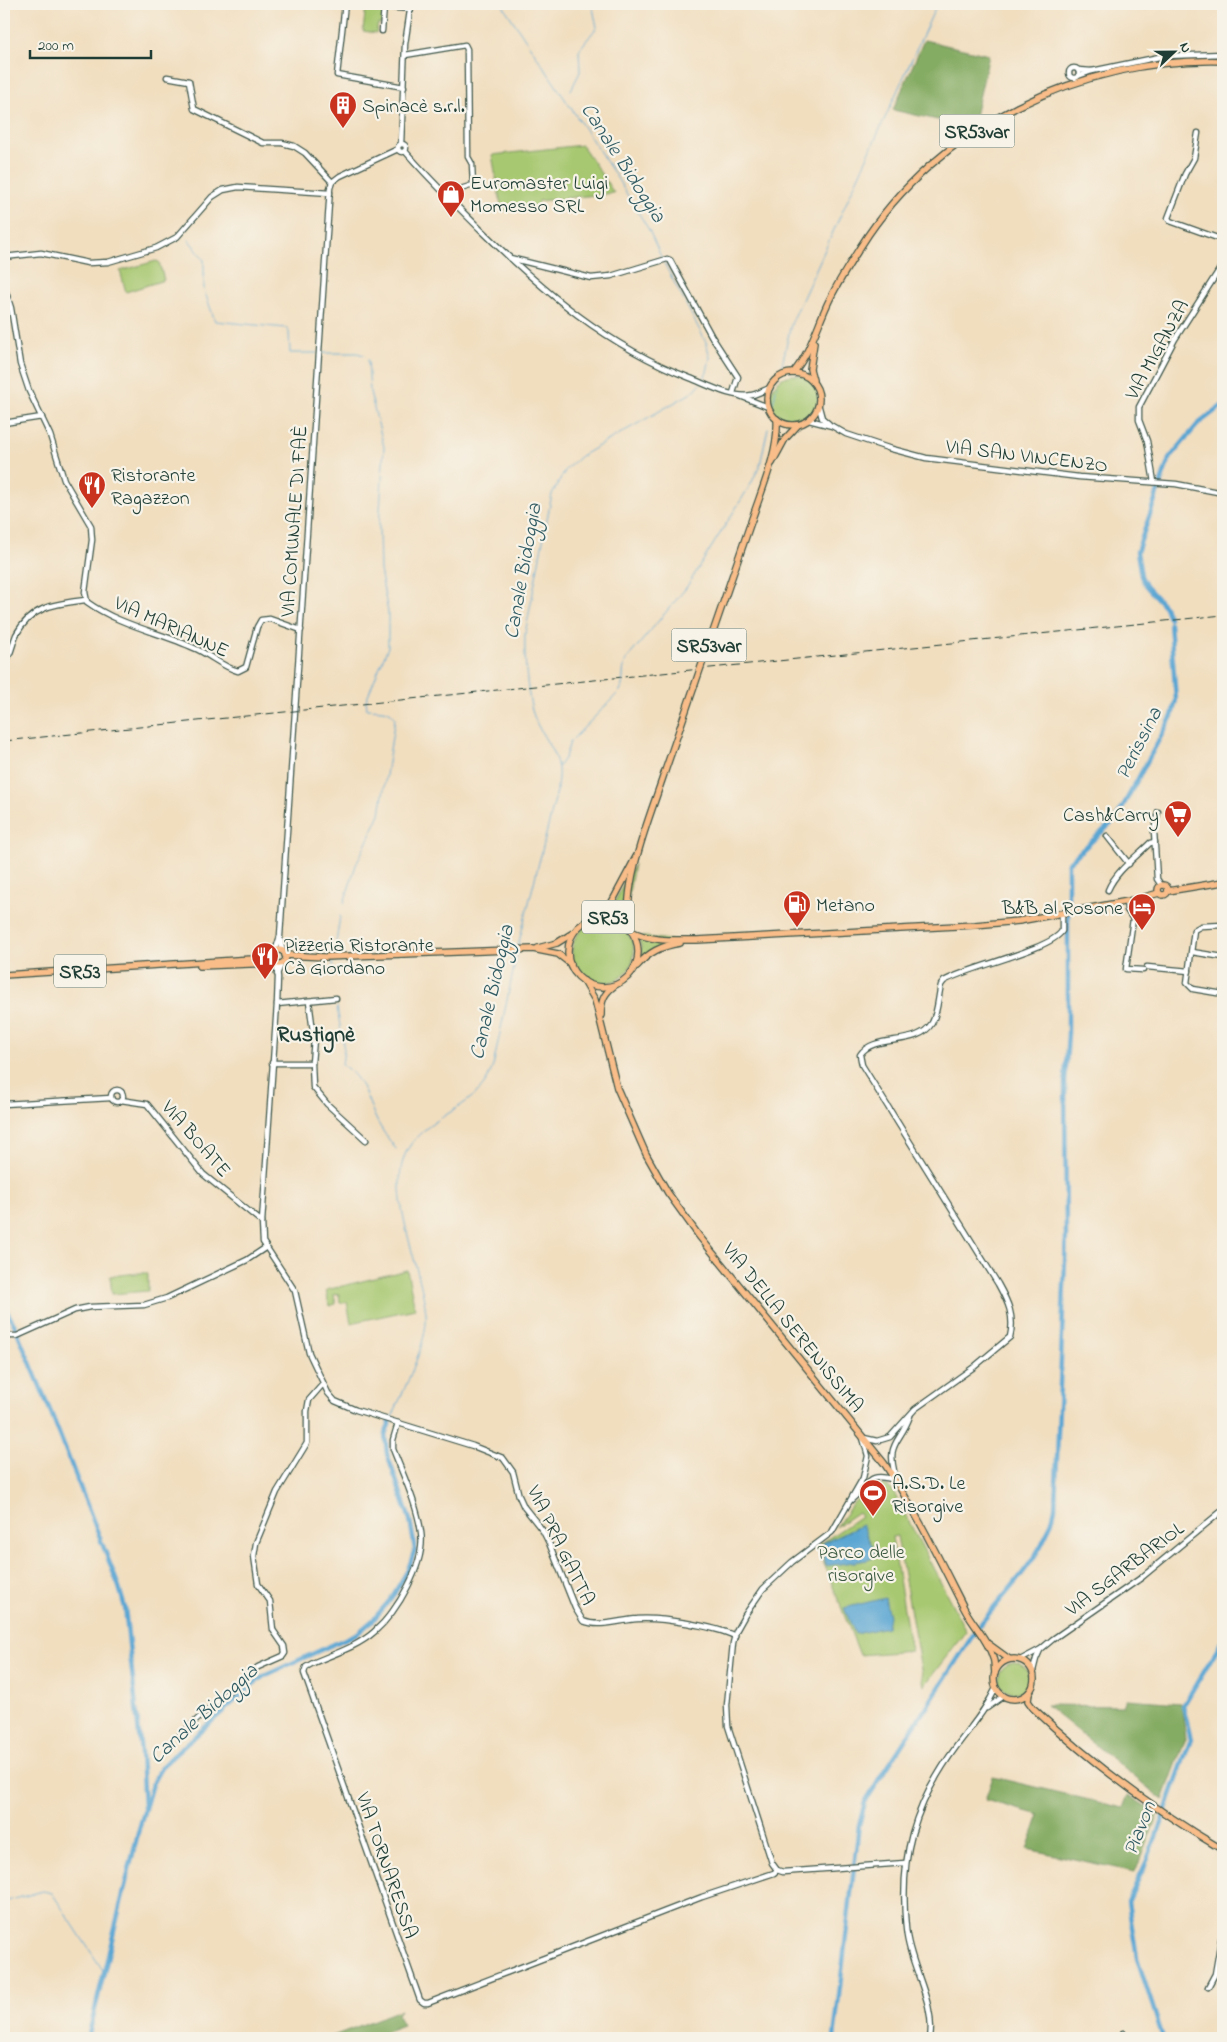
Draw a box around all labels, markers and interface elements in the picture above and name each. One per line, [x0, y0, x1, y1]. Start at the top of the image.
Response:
scale bar [30, 28, 151, 60]
north arrow [1150, 28, 1200, 78]
text: 200 m [38, 35, 74, 57]
text: N [1173, 39, 1196, 56]
building icon: Spinacè s.r.l. [328, 90, 358, 129]
place label: Spinacè s.r.l. [362, 93, 465, 122]
water label: Canale Bidoggia [571, 97, 673, 230]
road number: SR53var [940, 114, 1014, 148]
place label: Euromaster Luigi Momesso SRL [470, 170, 608, 222]
shop icon: Euromaster Luigi Momesso SRL [436, 179, 466, 218]
street label: VIA MIGANZA [1118, 295, 1198, 406]
street label: VIA COMUNALE DI FAÈ [274, 424, 317, 619]
street label: VIA SAN VINCENZO [943, 433, 1109, 482]
place label: Ristorante Ragazzon [111, 462, 196, 515]
restaurant icon: Ristorante Ragazzon [77, 470, 107, 509]
water label: Canale Bidoggia [497, 500, 552, 642]
street label: VIA MARIANNE [108, 590, 233, 667]
road number: SR53var [672, 628, 746, 662]
water label: Perissina [1109, 702, 1171, 785]
supermarket icon: Cash&Carry [1163, 799, 1193, 838]
place label: Cash&Carry [1063, 802, 1159, 831]
fuel station icon: Metano [782, 889, 812, 928]
place label: Metano [816, 892, 875, 921]
hotel icon: B&B al Rosone [1127, 892, 1157, 931]
place label: B&B al Rosone [1001, 895, 1123, 924]
road number: SR53 [582, 900, 634, 934]
water label: Canale Bidoggia [463, 921, 524, 1063]
place label: Pizzeria Ristorante Cà Giordano [284, 932, 434, 984]
restaurant icon: Pizzeria Ristorante Cà Giordano [250, 941, 280, 980]
road number: SR53 [54, 954, 106, 988]
district label: Rustignè [277, 1020, 356, 1053]
street label: VIA BOATE [153, 1094, 237, 1185]
street label: VIA DELLA SERENISSIMA [714, 1236, 870, 1420]
place label: A.S.D. Le Risorgive [892, 1470, 965, 1523]
sports icon: A.S.D. Le Risorgive [858, 1478, 888, 1517]
street label: VIA PRA GATTA [518, 1480, 601, 1611]
street label: VIA SGARBARIOL [1059, 1515, 1192, 1625]
park label: Parco delle risorgive [817, 1539, 905, 1592]
water label: Canale Bidoggia [143, 1657, 267, 1772]
street label: VIA TORNARESSA [347, 1788, 424, 1943]
water label: Piavon [1117, 1797, 1165, 1860]

